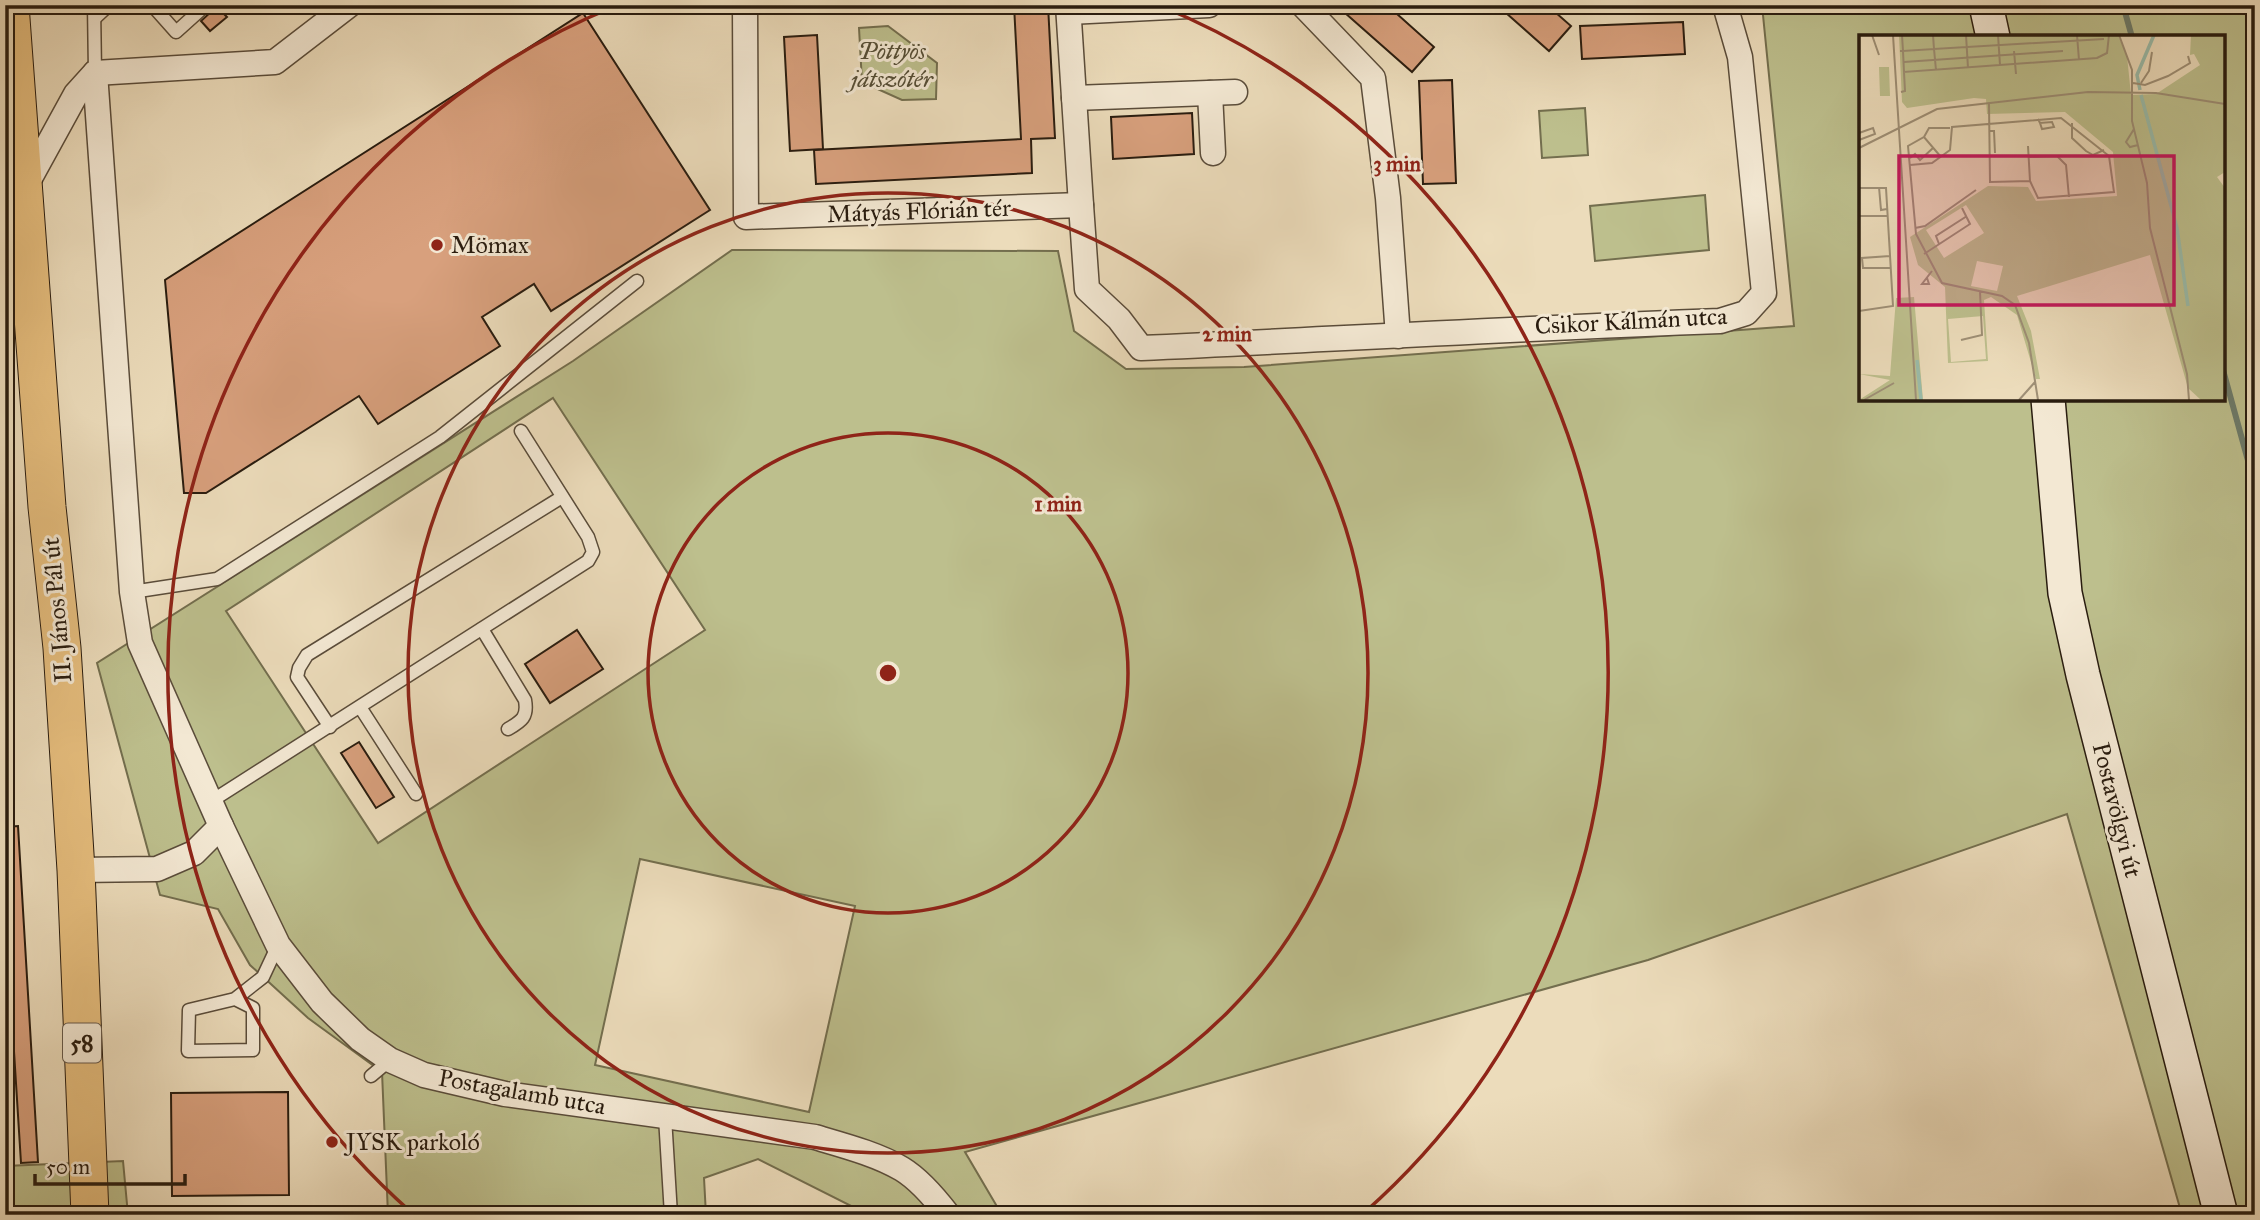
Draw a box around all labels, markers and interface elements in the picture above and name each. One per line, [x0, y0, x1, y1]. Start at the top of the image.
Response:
inset map [1859, 35, 2225, 401]
park label: Pöttyös játszótér [845, 36, 935, 94]
text: 3 min [1373, 151, 1421, 177]
street label: Mátyás Flórián tér [826, 193, 1012, 229]
place label: Mömax [451, 230, 529, 260]
marker: Mömax [429, 237, 445, 253]
street label: Csikor Kálmán utca [1534, 301, 1729, 341]
text: 2 min [1202, 321, 1252, 347]
text: 1 min [1034, 491, 1082, 517]
street label: II. János Pál út [36, 536, 78, 684]
centre of rings [876, 661, 900, 685]
street label: Postavölgyi út [2086, 739, 2148, 881]
road number: 58 [63, 1024, 101, 1062]
street label: Postagalamb utca [436, 1063, 609, 1122]
place label: JYSK parkoló [343, 1127, 480, 1157]
marker: JYSK parkoló [324, 1134, 340, 1150]
scale bar [35, 1143, 186, 1187]
text: 50 m [46, 1154, 91, 1180]

